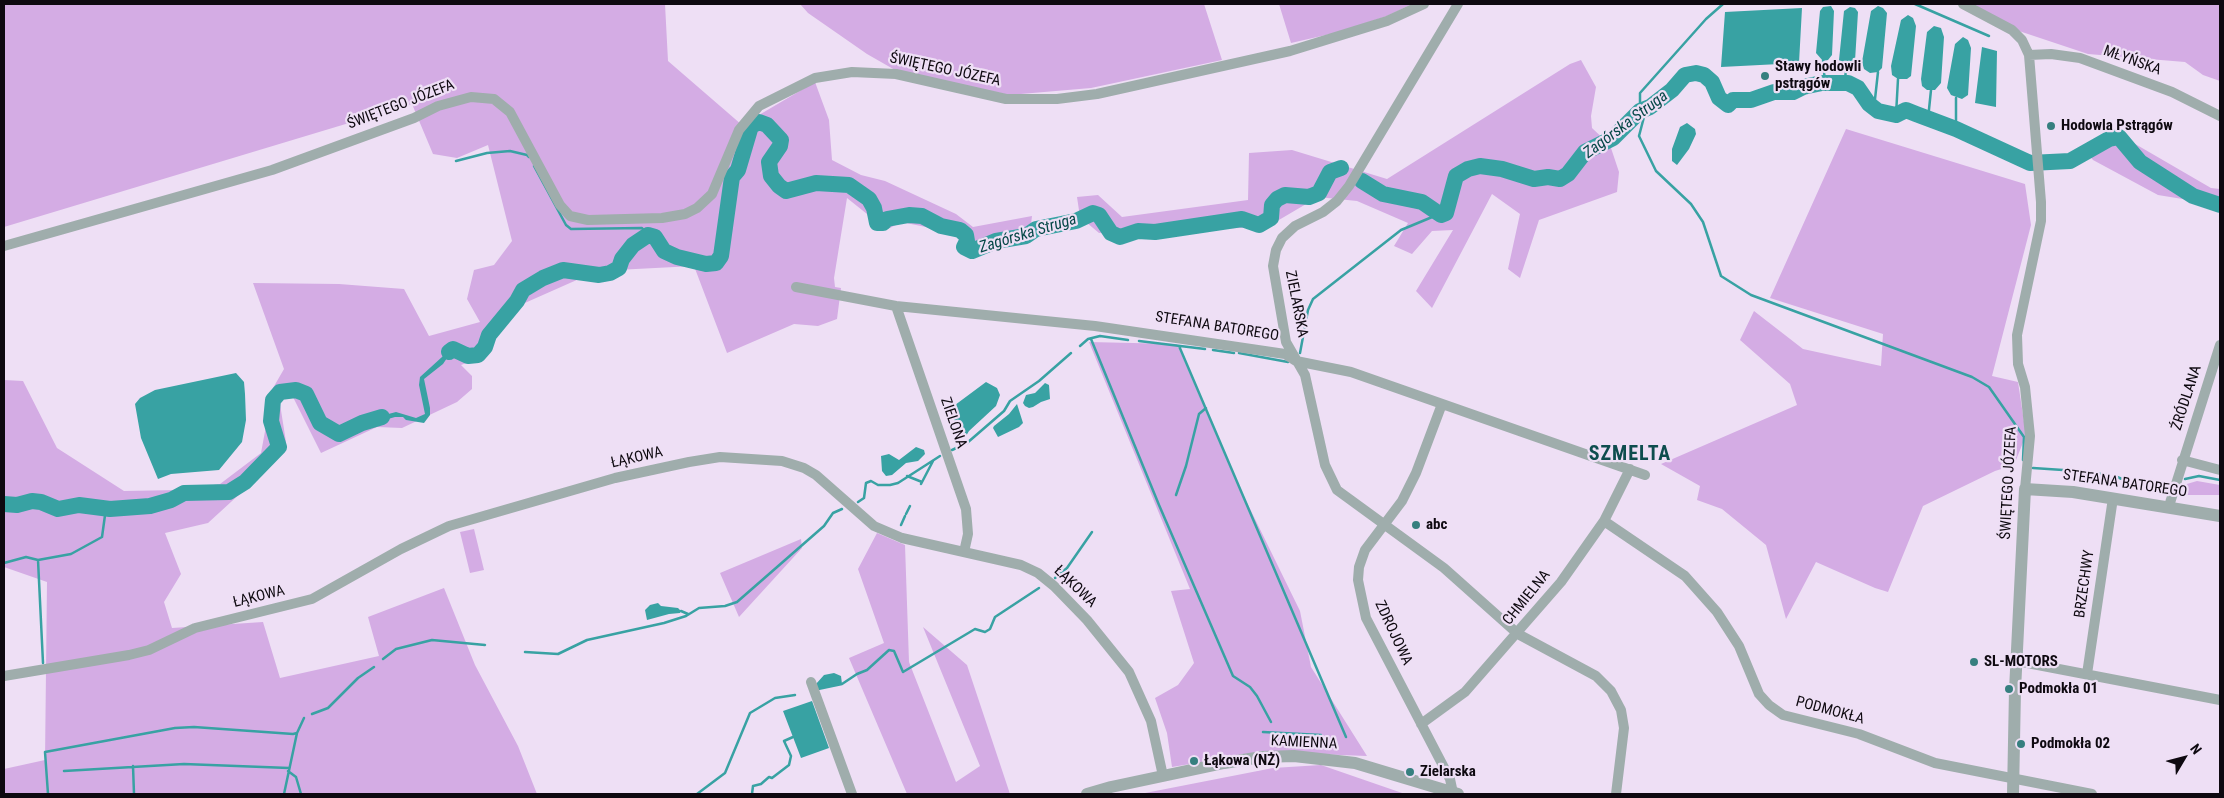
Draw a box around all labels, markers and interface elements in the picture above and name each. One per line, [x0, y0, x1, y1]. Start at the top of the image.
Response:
street label: MŁYŃSKA [2101, 42, 2163, 80]
street label: ŚWIĘTEGO JÓZEFA [888, 49, 1002, 91]
place label: Stawy hodowli pstrągów [1775, 58, 1861, 93]
marker: Stawy hodowli pstrągów [1759, 70, 1771, 82]
street label: ŚWIĘTEGO JÓZEFA [345, 76, 457, 134]
water label: Zagórska Struga [1580, 87, 1672, 163]
place label: Hodowla Pstrągów [2061, 117, 2173, 135]
marker: Hodowla Pstrągów [2045, 120, 2057, 132]
water label: Zagórska Struga [977, 210, 1079, 258]
street label: ZIELARSKA [1281, 269, 1311, 339]
street label: STEFANA BATOREGO [1154, 308, 1280, 346]
street label: ŹRÓDLANA [2168, 363, 2206, 433]
street label: ZIELONA [936, 395, 970, 451]
street label: ŚWIĘTEGO JÓZEFA [1997, 426, 2021, 540]
street label: ŁĄKOWA [609, 443, 665, 473]
district label: SZMELTA [1588, 443, 1672, 467]
street label: STEFANA BATOREGO [2062, 466, 2188, 502]
place label: abc [1426, 516, 1447, 534]
marker: abc [1410, 519, 1422, 531]
street label: BRZECHWY [2071, 549, 2099, 619]
street label: ŁĄKOWA [1050, 562, 1100, 612]
street label: CHMIELNA [1499, 567, 1555, 629]
street label: ŁĄKOWA [231, 582, 287, 612]
street label: ZDROJOWA [1370, 598, 1416, 668]
place label: SL-MOTORS [1984, 653, 2058, 671]
marker: SL-MOTORS [1968, 656, 1980, 668]
place label: Podmokła 01 [2019, 680, 2098, 698]
marker: Podmokła 01 [2003, 683, 2015, 695]
street label: PODMOKŁA [1794, 693, 1866, 729]
street label: KAMIENNA [1270, 732, 1338, 754]
north arrow [2159, 733, 2209, 783]
place label: Podmokła 02 [2031, 735, 2110, 753]
marker: Podmokła 02 [2015, 738, 2027, 750]
text: N [2187, 741, 2205, 757]
place label: Łąkowa (NŻ) [1204, 752, 1280, 770]
marker: Łąkowa (NŻ) [1188, 755, 1200, 767]
place label: Zielarska [1420, 763, 1476, 781]
marker: Zielarska [1404, 766, 1416, 778]

